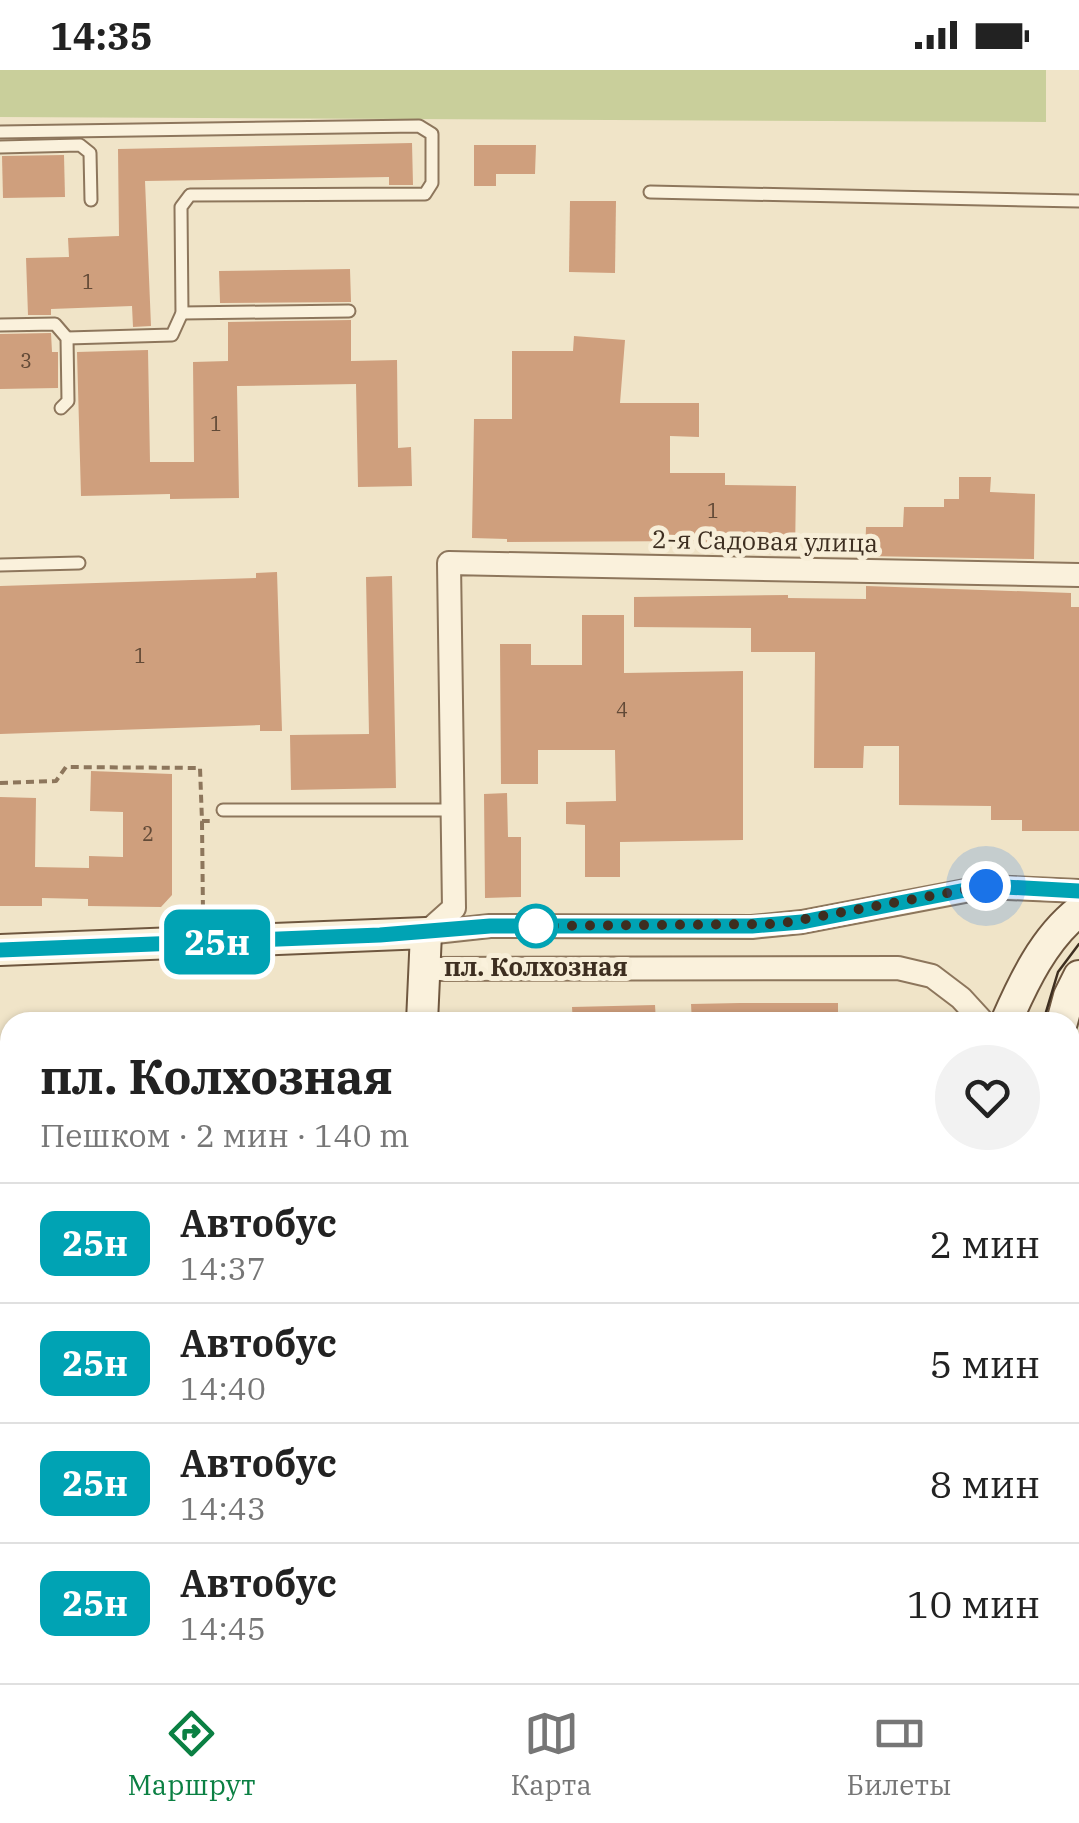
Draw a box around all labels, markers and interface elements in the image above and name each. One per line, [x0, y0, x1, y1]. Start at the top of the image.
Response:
text: 14:35 [50, 11, 153, 60]
house number: 1 [82, 268, 94, 295]
house number: 3 [20, 347, 32, 374]
house number: 1 [210, 410, 222, 437]
house number: 1 [707, 497, 719, 524]
street label: 2-я Садовая улица [652, 522, 878, 559]
house number: 1 [134, 642, 146, 669]
house number: 4 [616, 696, 628, 723]
house number: 2 [142, 820, 154, 847]
your location [961, 861, 1011, 911]
marker: пл. Колхозная [515, 905, 557, 947]
line badge: 25н [160, 910, 274, 974]
text: 25н [184, 919, 250, 965]
place label: пл. Колхозная [444, 950, 628, 983]
text: пл. Колхозная [40, 1045, 393, 1107]
button: heart [935, 1045, 1040, 1150]
text: Пешком · 2 мин · 140 m [40, 1114, 410, 1156]
text: Автобус [180, 1198, 337, 1247]
text: 2 мин [930, 1219, 1040, 1268]
text: 25н [62, 1220, 128, 1266]
text: 14:37 [180, 1247, 266, 1289]
text: Автобус [180, 1318, 337, 1367]
text: 5 мин [930, 1339, 1040, 1388]
text: 25н [62, 1340, 128, 1386]
text: 14:40 [180, 1367, 266, 1409]
text: Автобус [180, 1438, 337, 1487]
text: 8 мин [930, 1459, 1040, 1508]
text: 25н [62, 1460, 128, 1506]
text: 14:43 [180, 1487, 266, 1529]
text: Автобус [180, 1558, 337, 1607]
text: 10 мин [907, 1579, 1040, 1628]
text: 25н [62, 1580, 128, 1626]
text: 14:45 [180, 1607, 266, 1649]
tab: Маршрут [127, 1706, 256, 1803]
tab: Карта [510, 1706, 592, 1803]
tab: Билеты [847, 1706, 952, 1803]

